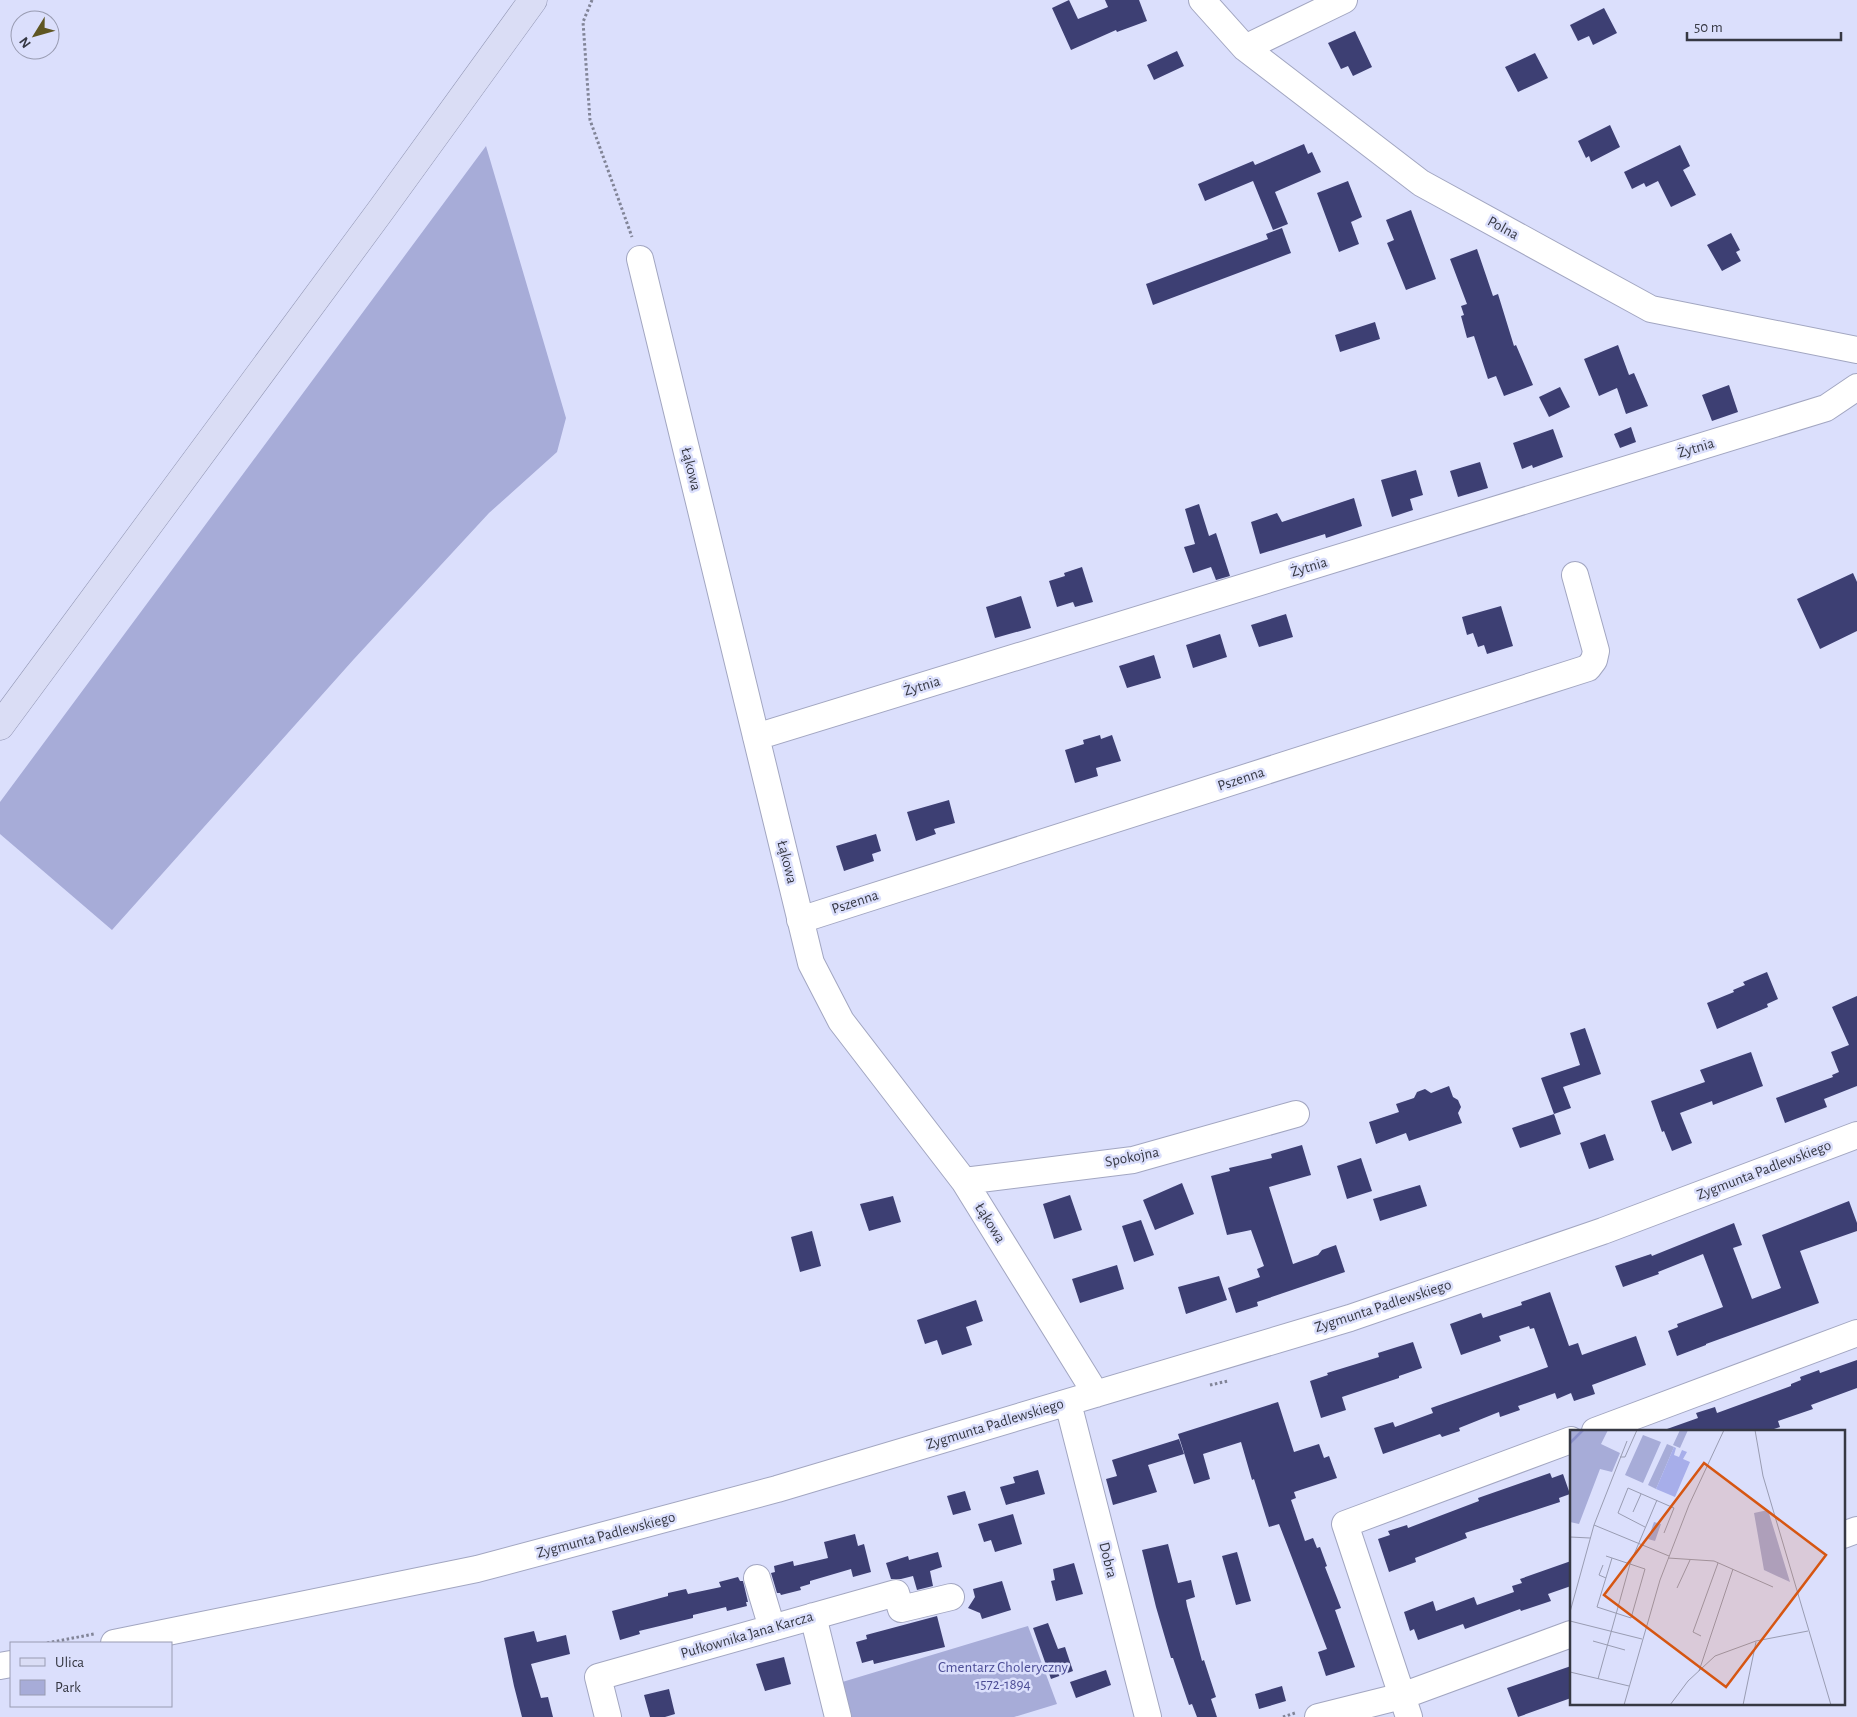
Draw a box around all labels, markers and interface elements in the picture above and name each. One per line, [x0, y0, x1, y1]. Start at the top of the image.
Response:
north arrow [10, 10, 60, 60]
scale bar [1687, 10, 1841, 42]
text: 50 m [1694, 20, 1723, 35]
text: N [17, 34, 34, 50]
street label: Polna [1485, 213, 1521, 243]
street label: Żytnia [1675, 433, 1716, 461]
street label: Łąkowa [678, 446, 704, 492]
street label: Żytnia [1288, 552, 1329, 580]
street label: Żytnia [901, 671, 942, 699]
street label: Pszenna [1216, 764, 1266, 794]
street label: Łąkowa [774, 839, 800, 885]
street label: Pszenna [830, 887, 880, 917]
street label: Zygmunta Padlewskiego [1695, 1137, 1833, 1203]
street label: Spokojna [1104, 1144, 1160, 1170]
street label: Łąkowa [972, 1200, 1008, 1246]
street label: Zygmunta Padlewskiego [1313, 1277, 1453, 1335]
street label: Zygmunta Padlewskiego [925, 1396, 1065, 1452]
inset map [1570, 1430, 1844, 1704]
street label: Zygmunta Padlewskiego [535, 1509, 677, 1561]
street label: Dobra [1096, 1541, 1120, 1579]
street label: Pułkownika Jana Karcza [679, 1609, 815, 1661]
legend [10, 1642, 172, 1707]
text: Ulica [55, 1655, 84, 1670]
park label: Cmentarz Choleryczny 1572-1894 [938, 1660, 1069, 1692]
text: Park [55, 1680, 81, 1695]

